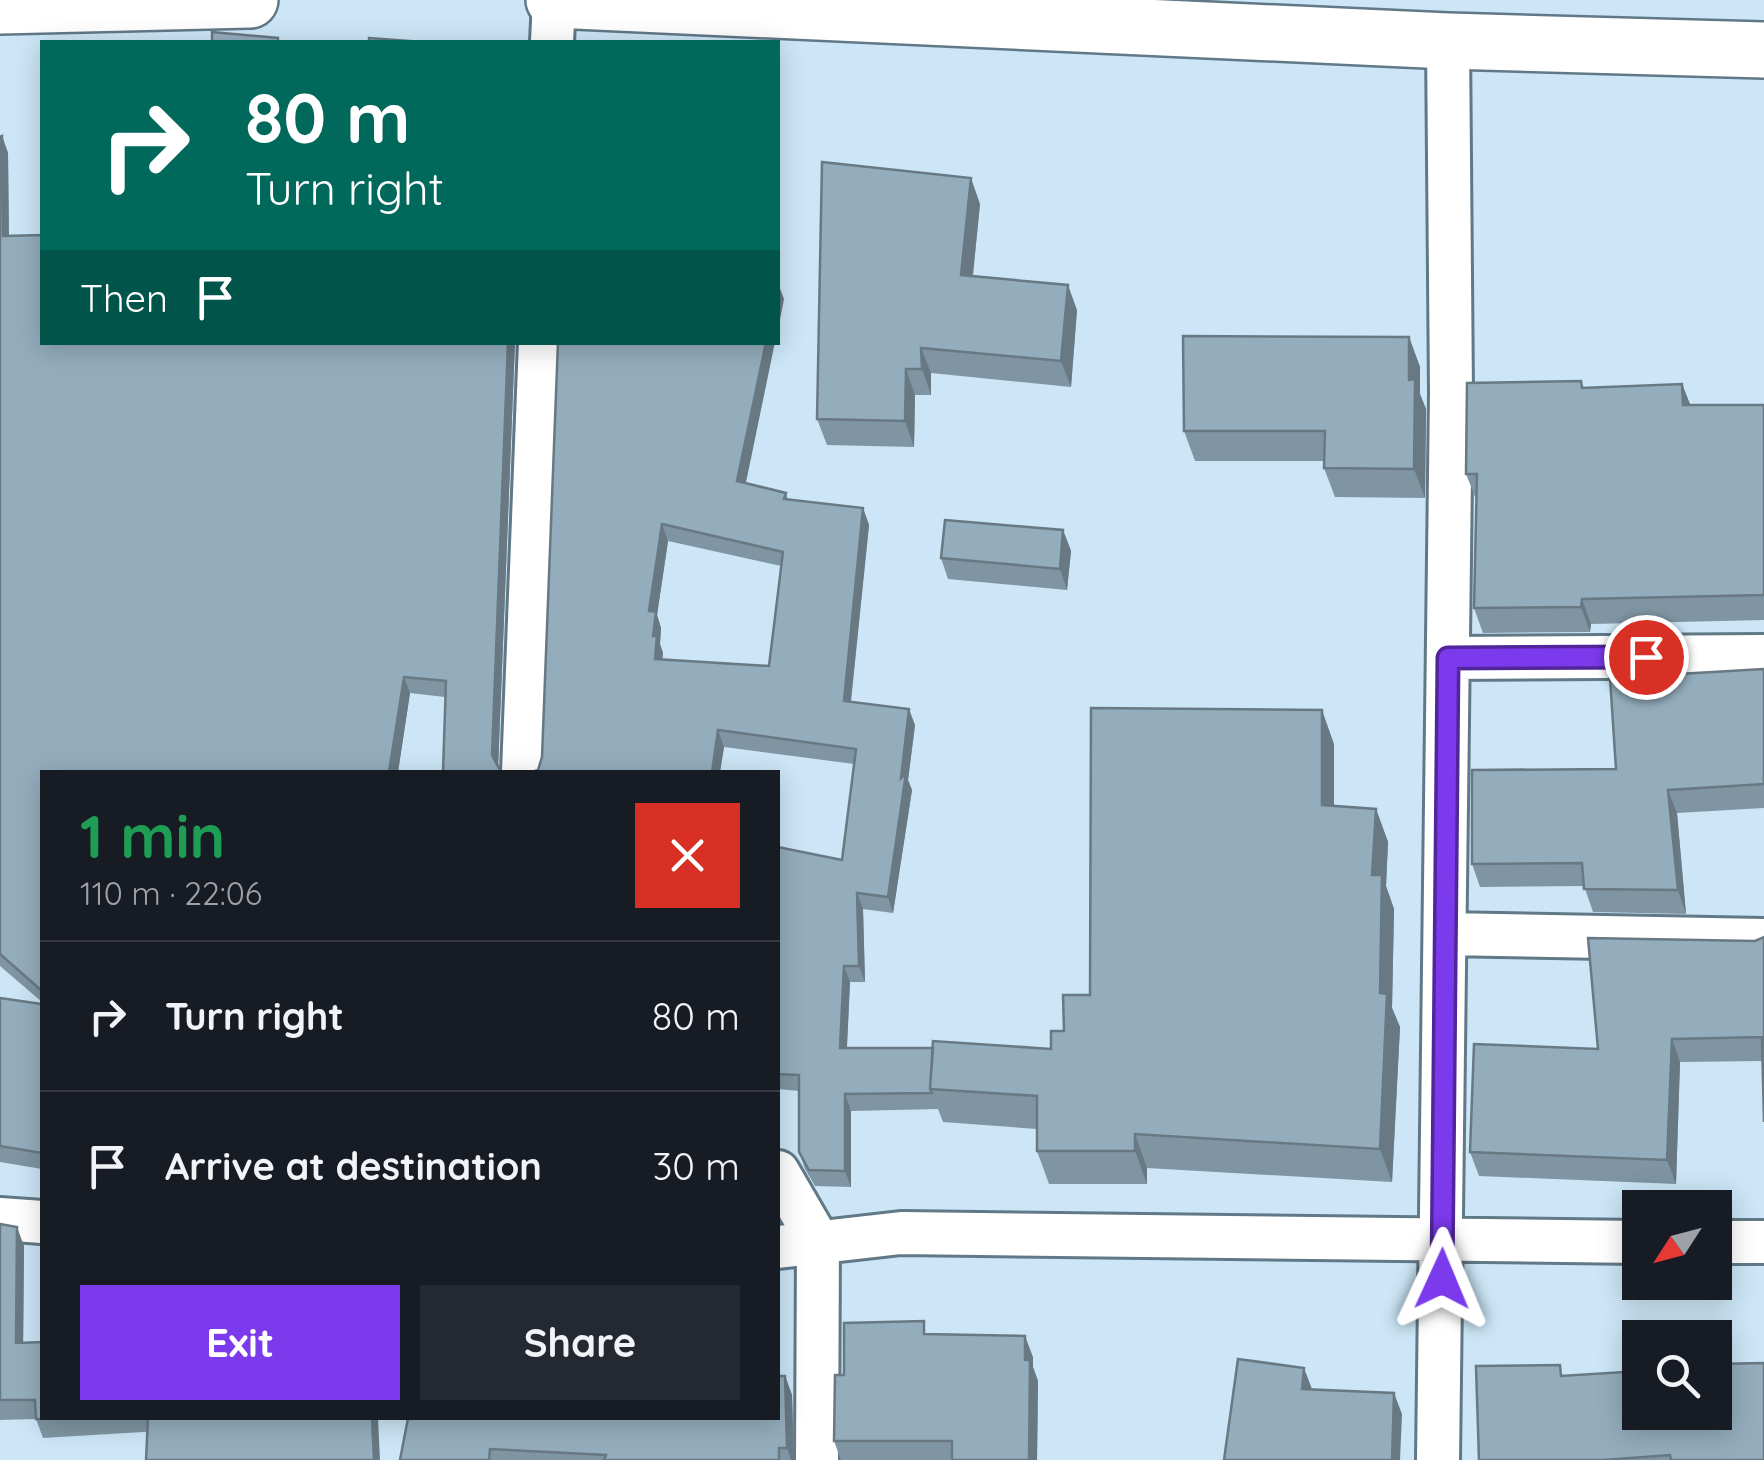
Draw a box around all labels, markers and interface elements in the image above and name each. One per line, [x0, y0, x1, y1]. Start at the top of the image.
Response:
text: 80 m [245, 73, 410, 161]
icon: right [80, 80, 210, 210]
text: Turn right [245, 160, 444, 216]
icon: arrive [188, 270, 243, 325]
text: Then [80, 274, 168, 322]
pin [1604, 615, 1689, 700]
icon: arrive [1619, 630, 1674, 685]
text: 1 min [80, 798, 225, 873]
button: close [635, 803, 740, 908]
text: 110 m · 22:06 [80, 873, 262, 913]
icon: right [80, 989, 135, 1044]
text: Turn right [165, 992, 344, 1040]
text: 80 m [652, 992, 740, 1040]
icon: arrive [80, 1139, 135, 1194]
text: Arrive at destination [165, 1142, 542, 1190]
text: 30 m [652, 1142, 740, 1190]
north arrow [1622, 1190, 1732, 1300]
map controls [1622, 1190, 1732, 1430]
position arrow [1390, 1227, 1494, 1331]
button: Exit [80, 1285, 400, 1400]
button: Share [420, 1285, 740, 1400]
button: search [1622, 1320, 1732, 1430]

